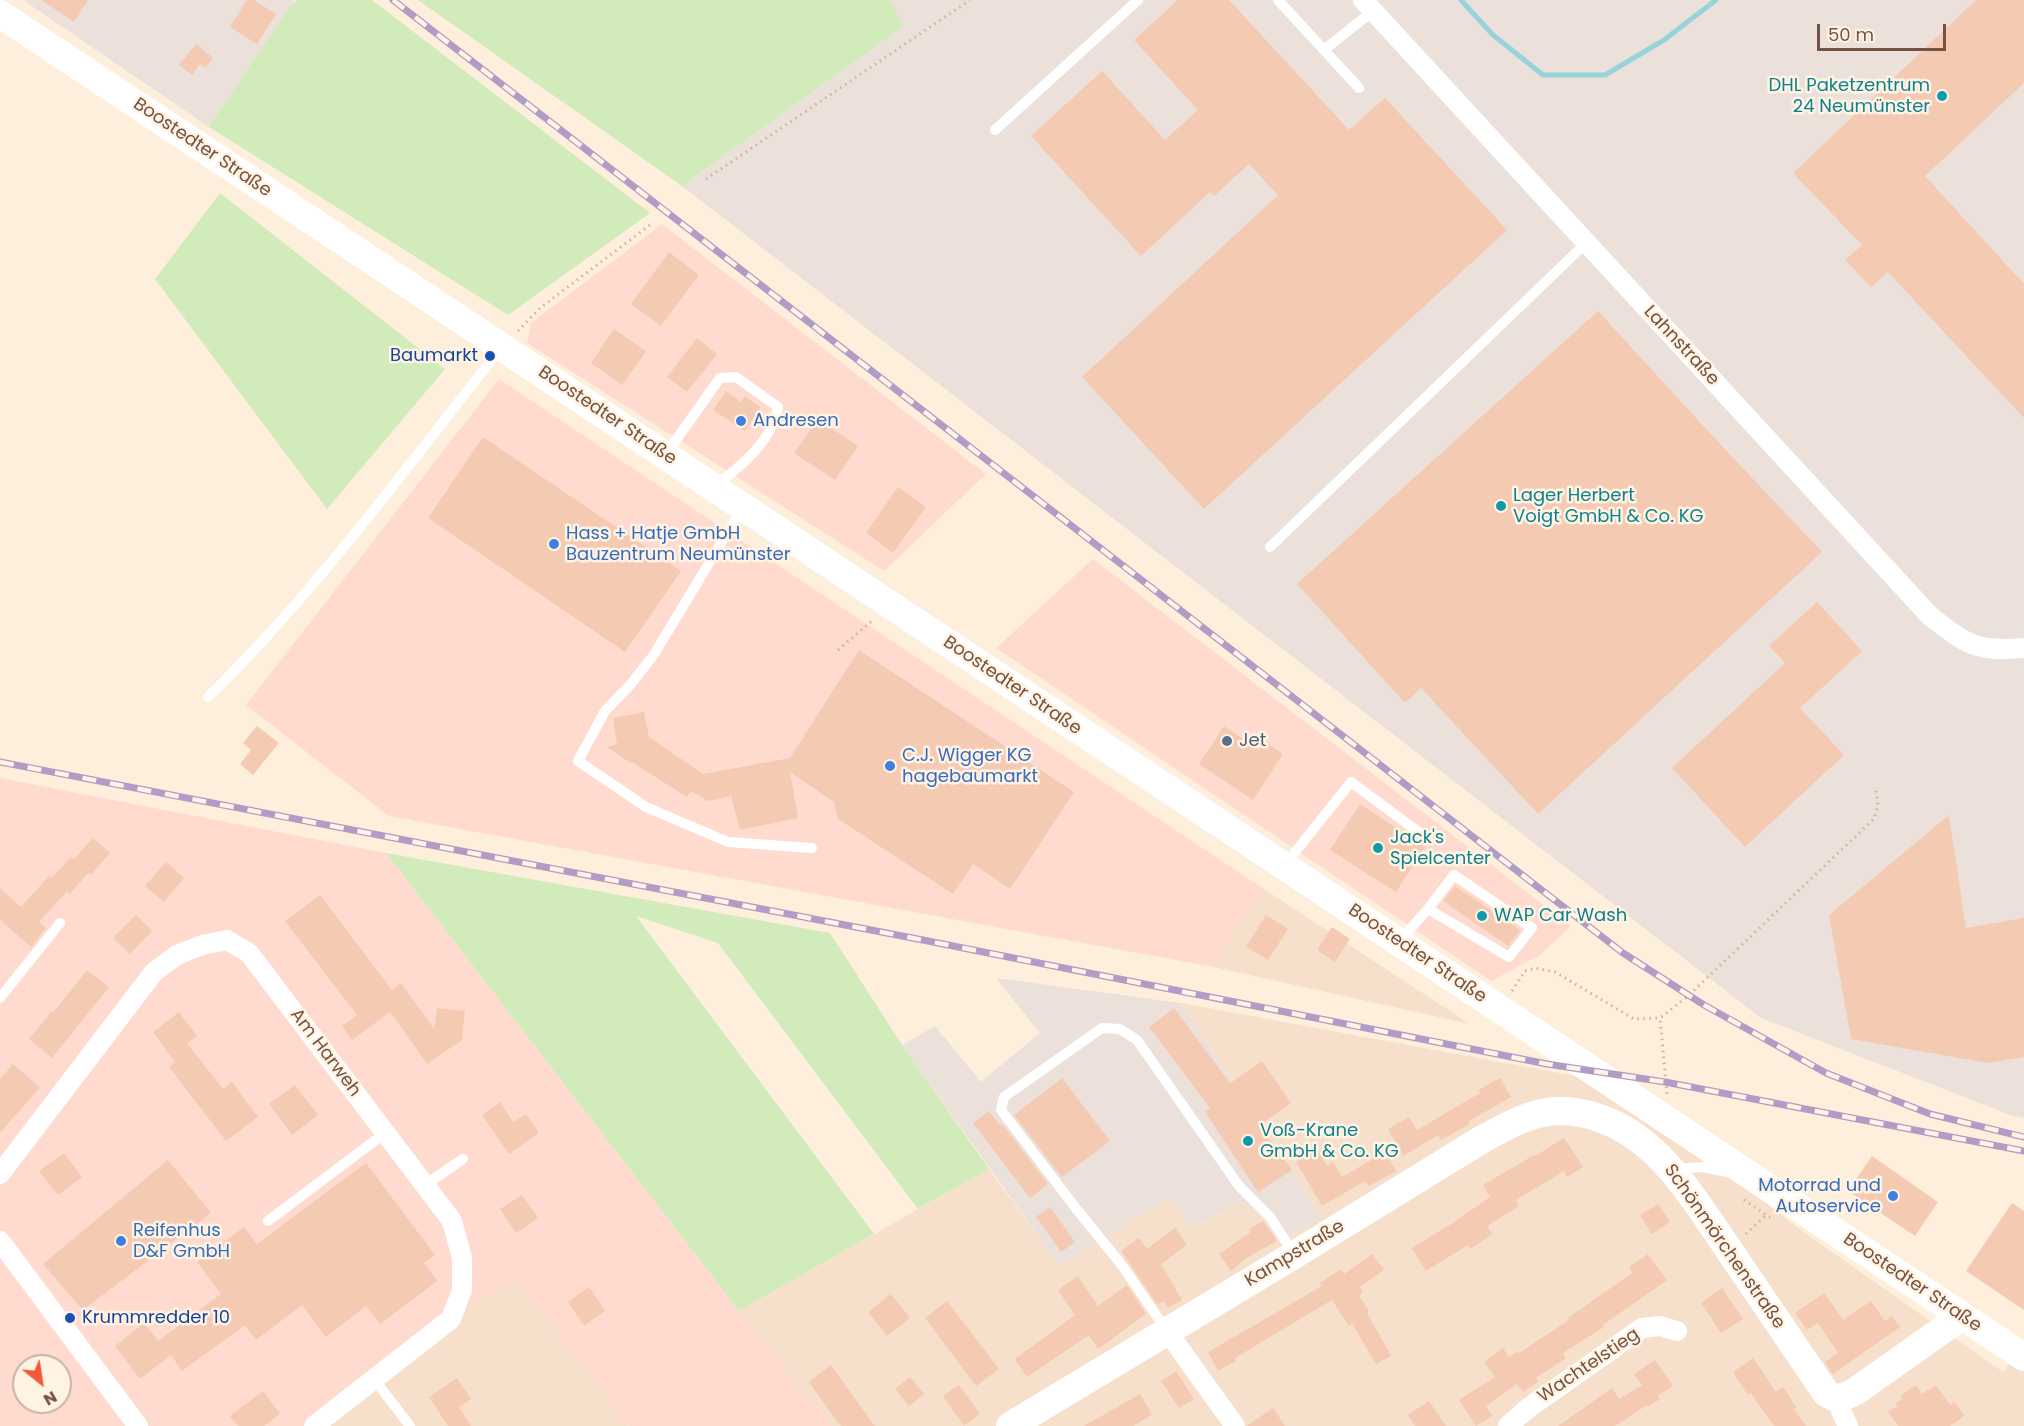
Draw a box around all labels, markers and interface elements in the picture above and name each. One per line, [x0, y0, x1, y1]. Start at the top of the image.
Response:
scale bar [1820, 12, 1949, 50]
text: 50 m [1828, 22, 1874, 47]
place label: DHL Paketzentrum 24 Neumünster [1768, 75, 1930, 118]
marker: DHL Paketzentrum 24 Neumünster [1935, 89, 1949, 103]
street label: Boostedter Straße [129, 94, 275, 202]
street label: Lahnstraße [1639, 302, 1723, 390]
place label: Baumarkt [390, 345, 478, 367]
marker: Baumarkt [483, 349, 497, 363]
street label: Boostedter Straße [534, 362, 680, 470]
place label: Andresen [753, 410, 839, 432]
marker: Andresen [734, 414, 748, 428]
place label: Lager Herbert Voigt GmbH & Co. KG [1513, 485, 1704, 528]
marker: Lager Herbert Voigt GmbH & Co. KG [1494, 499, 1508, 513]
place label: Hass + Hatje GmbH Bauzentrum Neumünster [566, 523, 790, 566]
marker: Hass + Hatje GmbH Bauzentrum Neumünster [547, 537, 561, 551]
street label: Boostedter Straße [939, 632, 1085, 740]
place label: Jet [1239, 730, 1266, 752]
marker: Jet [1220, 734, 1234, 748]
place label: C.J. Wigger KG hagebaumarkt [902, 745, 1038, 788]
marker: C.J. Wigger KG hagebaumarkt [883, 759, 897, 773]
place label: Jack's Spielcenter [1390, 827, 1491, 870]
marker: Jack's Spielcenter [1371, 841, 1385, 855]
street label: Boostedter Straße [1344, 900, 1490, 1008]
place label: WAP Car Wash [1494, 905, 1627, 927]
marker: WAP Car Wash [1475, 909, 1489, 923]
street label: Am Harweh [285, 1005, 365, 1101]
place label: Voß-Krane GmbH & Co. KG [1260, 1120, 1399, 1162]
marker: Voß-Krane GmbH & Co. KG [1241, 1134, 1255, 1148]
street label: Schönmörchenstraße [1659, 1160, 1789, 1334]
place label: Motorrad und Autoservice [1758, 1175, 1881, 1218]
marker: Motorrad und Autoservice [1886, 1189, 1900, 1203]
street label: Kampstraße [1241, 1216, 1349, 1292]
place label: Reifenhus D&F GmbH [133, 1220, 230, 1262]
street label: Boostedter Straße [1839, 1229, 1985, 1337]
marker: Reifenhus D&F GmbH [114, 1234, 128, 1248]
place label: Krummredder 10 [82, 1307, 230, 1329]
marker: Krummredder 10 [63, 1311, 77, 1325]
street label: Wachtelstieg [1534, 1324, 1644, 1408]
north arrow [12, 1354, 72, 1414]
text: N [39, 1385, 61, 1411]

